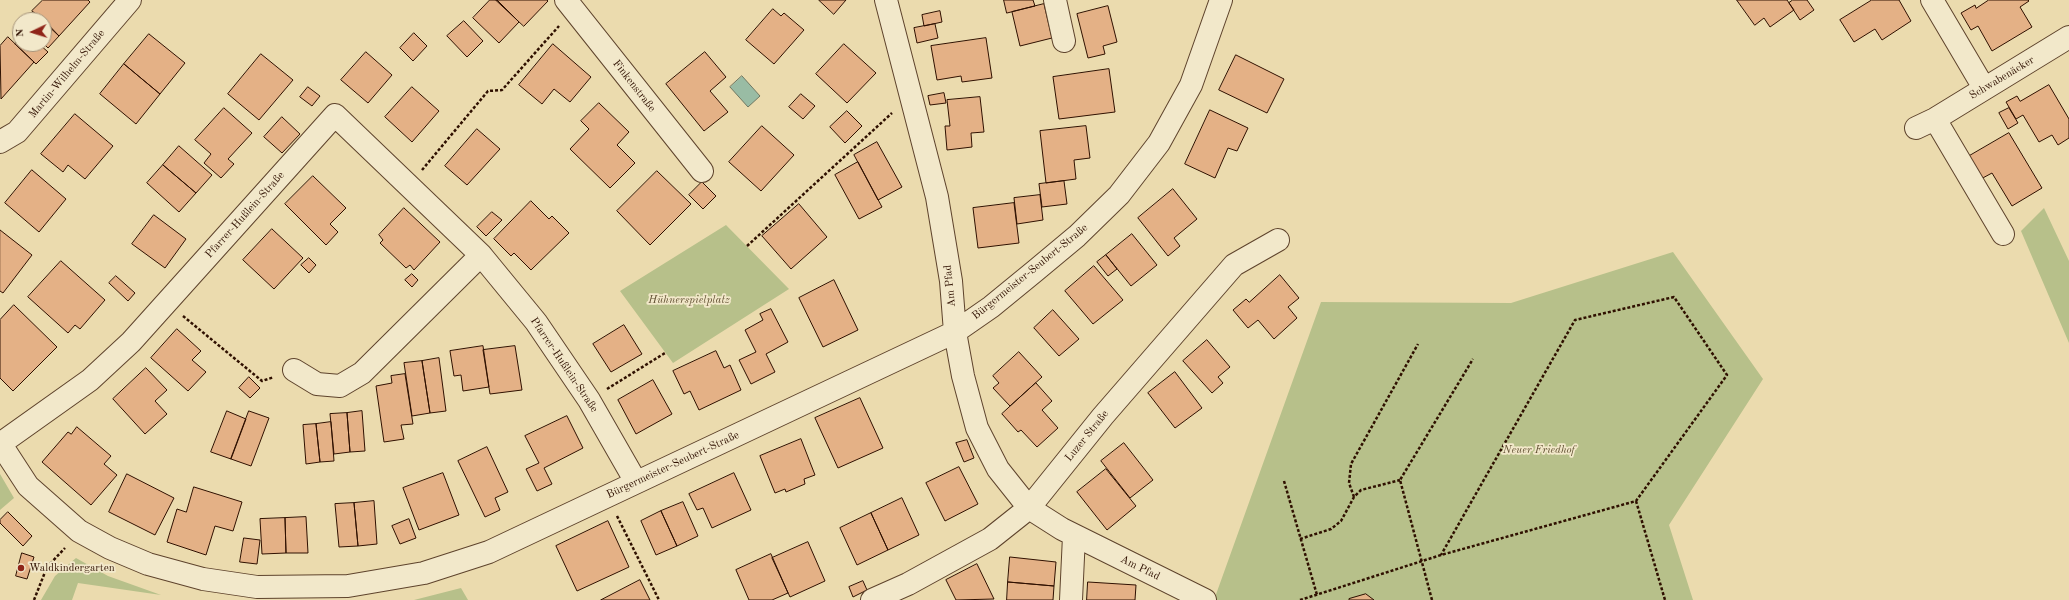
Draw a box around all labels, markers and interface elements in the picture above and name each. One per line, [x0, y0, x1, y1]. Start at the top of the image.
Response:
north arrow [12, 12, 52, 52]
street label: Martin-Wilhelm-Straße [26, 27, 108, 121]
text: N [15, 28, 26, 37]
street label: Schwabenäcker [1967, 53, 2037, 103]
street label: Finkenstraße [610, 57, 658, 115]
street label: Pfarrer-Hußlein-Straße [203, 169, 287, 261]
street label: Bürgermeister-Seubert-Straße [970, 221, 1090, 323]
street label: Am Pfad [941, 264, 959, 308]
park label: Hühnerspielplatz [648, 293, 730, 307]
street label: Pfarrer-Hußlein-Straße [527, 315, 601, 415]
street label: Luzer Straße [1062, 408, 1112, 464]
street label: Bürgermeister-Seubert-Straße [605, 428, 741, 502]
park label: Neuer Friedhof [1503, 443, 1575, 457]
street label: Am Pfad [1118, 553, 1162, 583]
place label: Waldkindergarten [29, 561, 115, 575]
marker: Waldkindergarten [16, 563, 26, 573]

